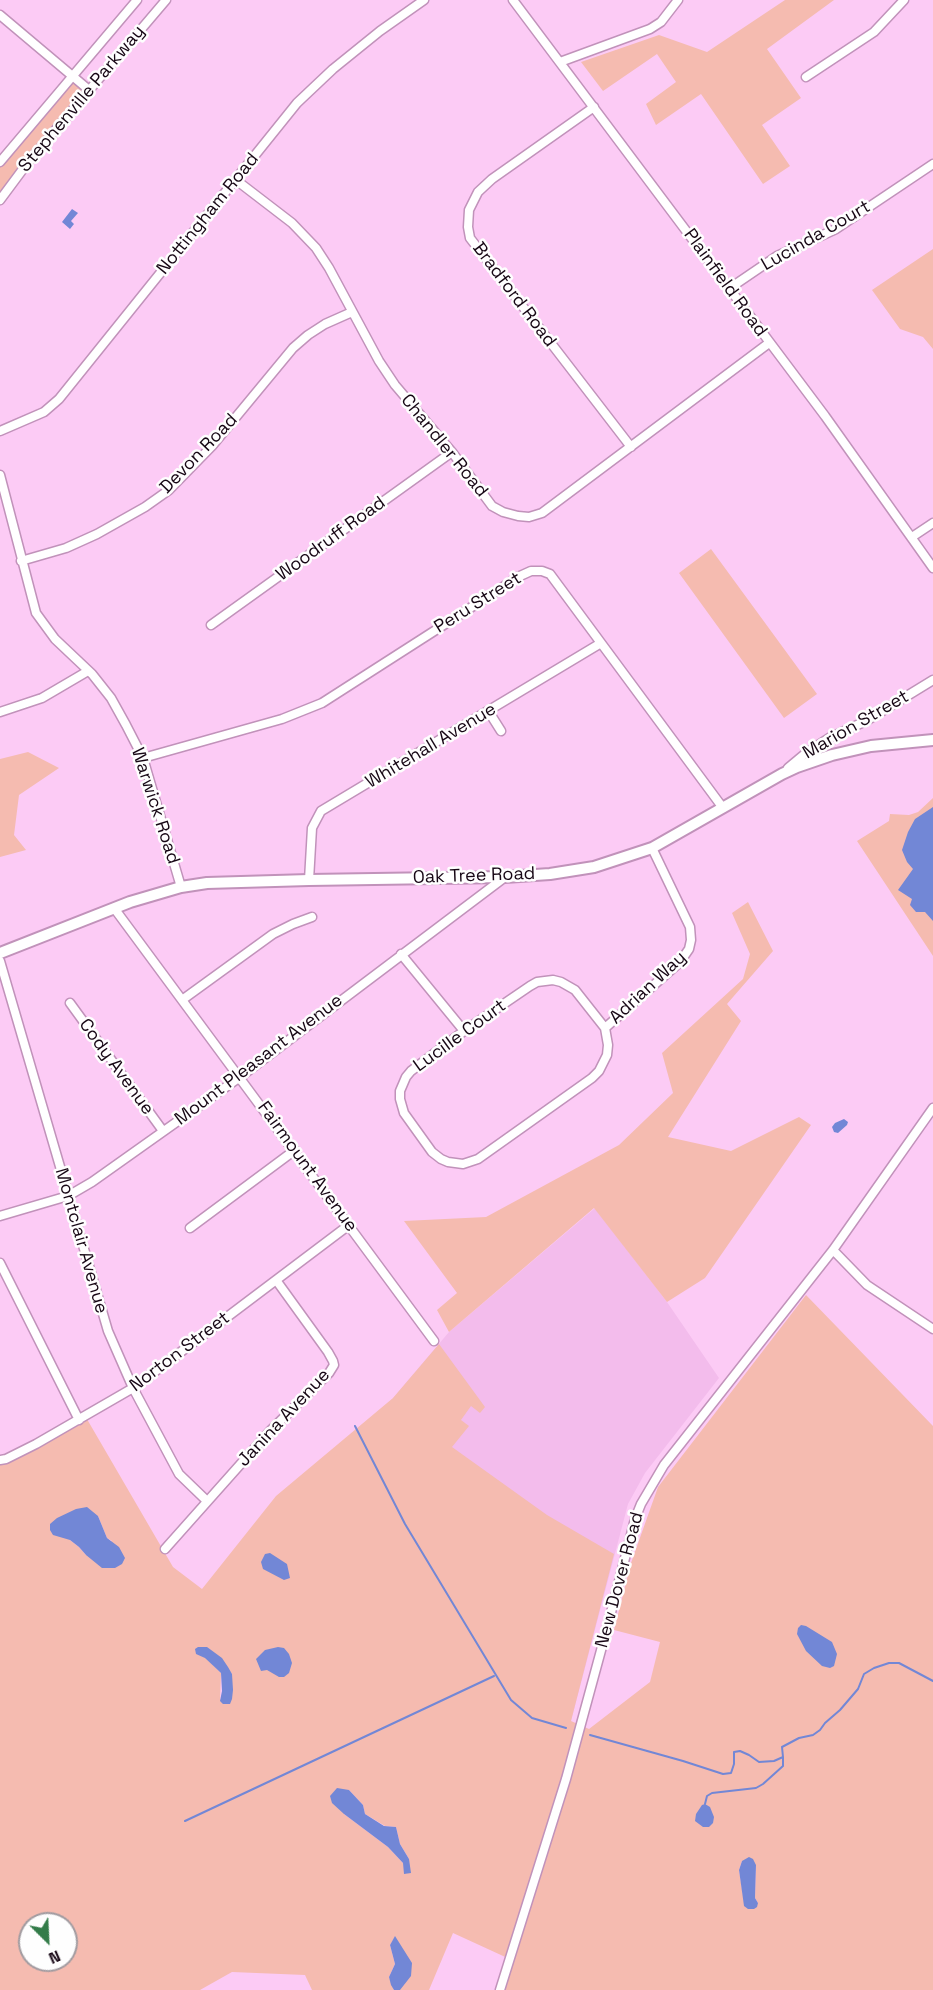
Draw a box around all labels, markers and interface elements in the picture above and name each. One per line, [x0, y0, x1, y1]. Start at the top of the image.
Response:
street label: Stephenville Parkway [14, 21, 150, 177]
street label: Nottingham Road [152, 149, 264, 279]
street label: Lucinda Court [758, 196, 874, 276]
street label: Plainfield Road [679, 225, 771, 341]
street label: Bradford Road [468, 238, 560, 352]
street label: Chandler Road [396, 390, 492, 502]
street label: Devon Road [156, 410, 242, 498]
street label: Woodruff Road [272, 492, 390, 586]
street label: Peru Street [430, 568, 526, 638]
street label: Marion Street [799, 686, 913, 764]
street label: Whitehall Avenue [362, 699, 500, 793]
street label: Warwick Road [126, 745, 184, 867]
street label: Oak Tree Road [412, 863, 536, 889]
street label: Adrian Way [605, 947, 691, 1029]
street label: Mount Pleasant Avenue [171, 990, 347, 1130]
street label: Lucille Court [410, 995, 510, 1077]
street label: Cody Avenue [74, 1015, 158, 1119]
street label: Fairmount Avenue [252, 1098, 362, 1236]
street label: Montclair Avenue [50, 1166, 112, 1316]
street label: Norton Street [126, 1307, 234, 1397]
street label: Janina Avenue [233, 1365, 335, 1471]
street label: New Dover Road [591, 1510, 649, 1650]
north arrow [18, 1912, 78, 1972]
text: N [46, 1945, 64, 1969]

